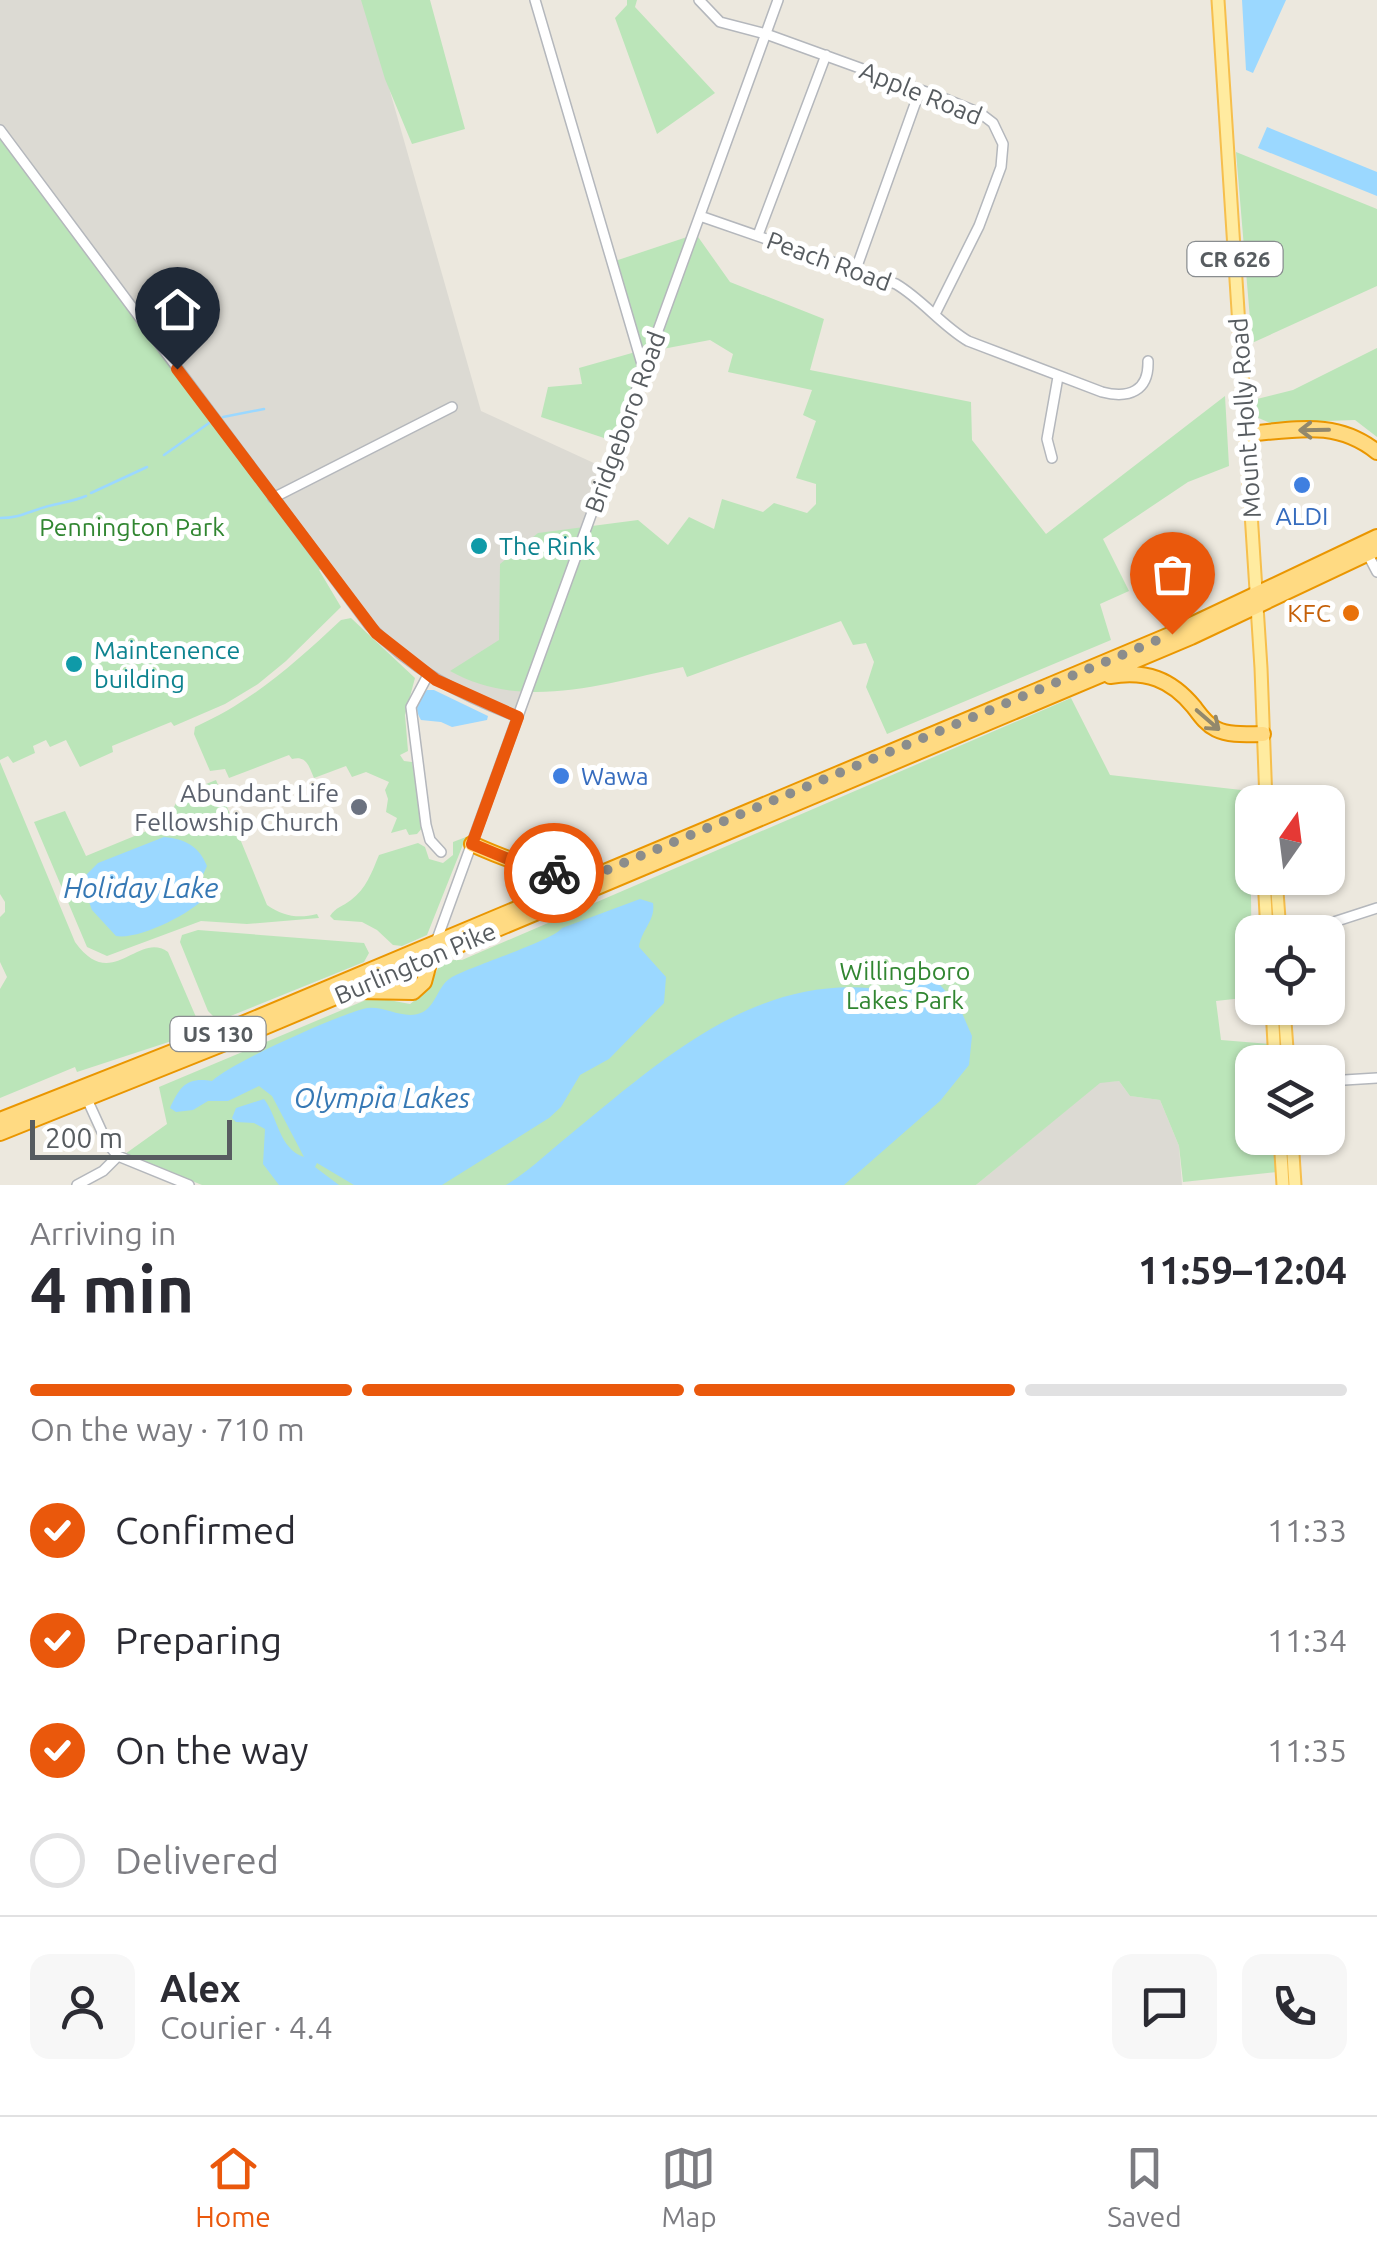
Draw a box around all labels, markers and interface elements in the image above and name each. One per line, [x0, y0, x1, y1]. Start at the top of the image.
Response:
street label: Apple Road [856, 56, 986, 130]
street label: Peach Road [763, 226, 895, 296]
road number: CR 626 [1188, 242, 1282, 276]
pin [135, 267, 220, 370]
icon: home [150, 282, 205, 337]
street label: Mount Holly Road [1224, 317, 1266, 519]
street label: Bridgeboro Road [579, 328, 671, 516]
one-way arrow [1299, 421, 1331, 440]
marker: ALDI [1291, 474, 1313, 496]
place label: ALDI [1275, 502, 1329, 530]
park label: Pennington Park [39, 513, 225, 541]
place label: The Rink [499, 532, 596, 560]
pin [1130, 532, 1215, 635]
marker: The Rink [468, 535, 490, 557]
icon: bag [1145, 547, 1200, 602]
place label: KFC [1287, 599, 1331, 627]
marker: KFC [1340, 602, 1362, 624]
place label: Maintenence building [94, 636, 240, 693]
marker: Maintenence building [63, 653, 85, 675]
one-way arrow [1195, 708, 1220, 731]
place label: Wawa [581, 762, 649, 790]
marker: Wawa [550, 765, 572, 787]
place label: Abundant Life Fellowship Church [134, 779, 339, 836]
north arrow [1235, 785, 1345, 895]
map controls [1235, 785, 1345, 1155]
marker: Abundant Life Fellowship Church [348, 796, 370, 818]
courier [504, 823, 604, 923]
icon: bike [527, 846, 582, 901]
water label: Holiday Lake [64, 872, 218, 903]
button: locate [1235, 915, 1345, 1025]
street label: Burlington Pike [330, 916, 500, 1010]
park label: Willingboro Lakes Park [840, 957, 970, 1014]
road number: US 130 [170, 1017, 266, 1051]
button: layers [1235, 1045, 1345, 1155]
water label: Olympia Lakes [294, 1082, 470, 1113]
scale bar [30, 1115, 232, 1160]
text: 200 m [45, 1122, 123, 1153]
text: Arriving in [30, 1215, 176, 1251]
text: 11:59–12:04 [1138, 1249, 1347, 1291]
text: 4 min [30, 1252, 194, 1325]
text: On the way · 710 m [30, 1411, 305, 1447]
icon: check [30, 1503, 85, 1558]
text: Confirmed [115, 1509, 296, 1551]
text: 11:33 [1267, 1512, 1347, 1548]
icon: check [30, 1613, 85, 1668]
text: Preparing [115, 1619, 282, 1661]
text: 11:34 [1267, 1622, 1347, 1658]
icon: check [30, 1723, 85, 1778]
text: On the way [115, 1729, 308, 1771]
text: 11:35 [1267, 1732, 1347, 1768]
text: Delivered [115, 1839, 279, 1881]
button: person [30, 1954, 135, 2059]
button: chat [1112, 1954, 1217, 2059]
button: phone [1242, 1954, 1347, 2059]
text: Alex [160, 1967, 241, 2009]
text: Courier · 4.4 [160, 2009, 333, 2045]
tab: Home [195, 2141, 271, 2232]
tab: Map [661, 2141, 717, 2232]
tab: Saved [1107, 2141, 1182, 2232]

